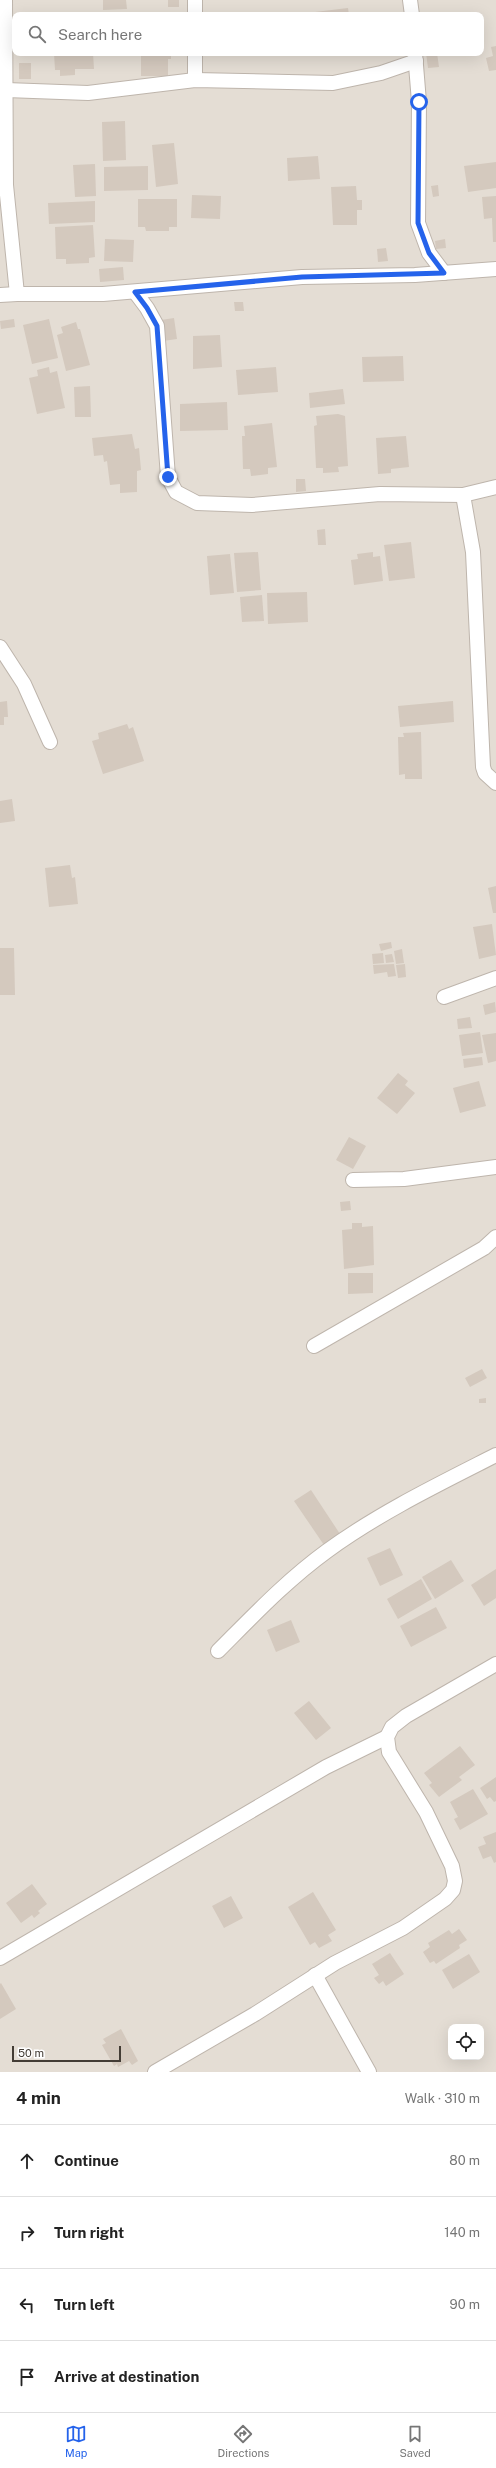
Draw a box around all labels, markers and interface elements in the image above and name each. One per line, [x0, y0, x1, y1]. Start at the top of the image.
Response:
search box [12, 12, 484, 56]
icon: search [26, 23, 48, 45]
text: Search here [58, 26, 142, 43]
route start [410, 93, 428, 111]
route end [159, 468, 177, 486]
map controls [448, 2024, 484, 2060]
button: locate [448, 2024, 484, 2060]
scale bar [12, 2044, 121, 2063]
text: 50 m [18, 2047, 44, 2059]
text: 4 min [16, 2088, 61, 2108]
text: Walk · 310 m [405, 2091, 480, 2106]
icon: ahead [16, 2150, 38, 2172]
text: Continue [54, 2152, 119, 2169]
text: 80 m [449, 2153, 480, 2168]
icon: right [16, 2222, 38, 2244]
text: Turn right [54, 2224, 124, 2241]
text: 140 m [444, 2225, 480, 2240]
icon: left [16, 2294, 38, 2316]
text: Turn left [54, 2296, 115, 2313]
text: 90 m [450, 2297, 480, 2312]
icon: arrive [16, 2366, 38, 2388]
text: Arrive at destination [54, 2368, 199, 2385]
tab: Map [65, 2423, 87, 2459]
tab: Directions [218, 2423, 269, 2459]
tab: Saved [399, 2423, 431, 2459]

